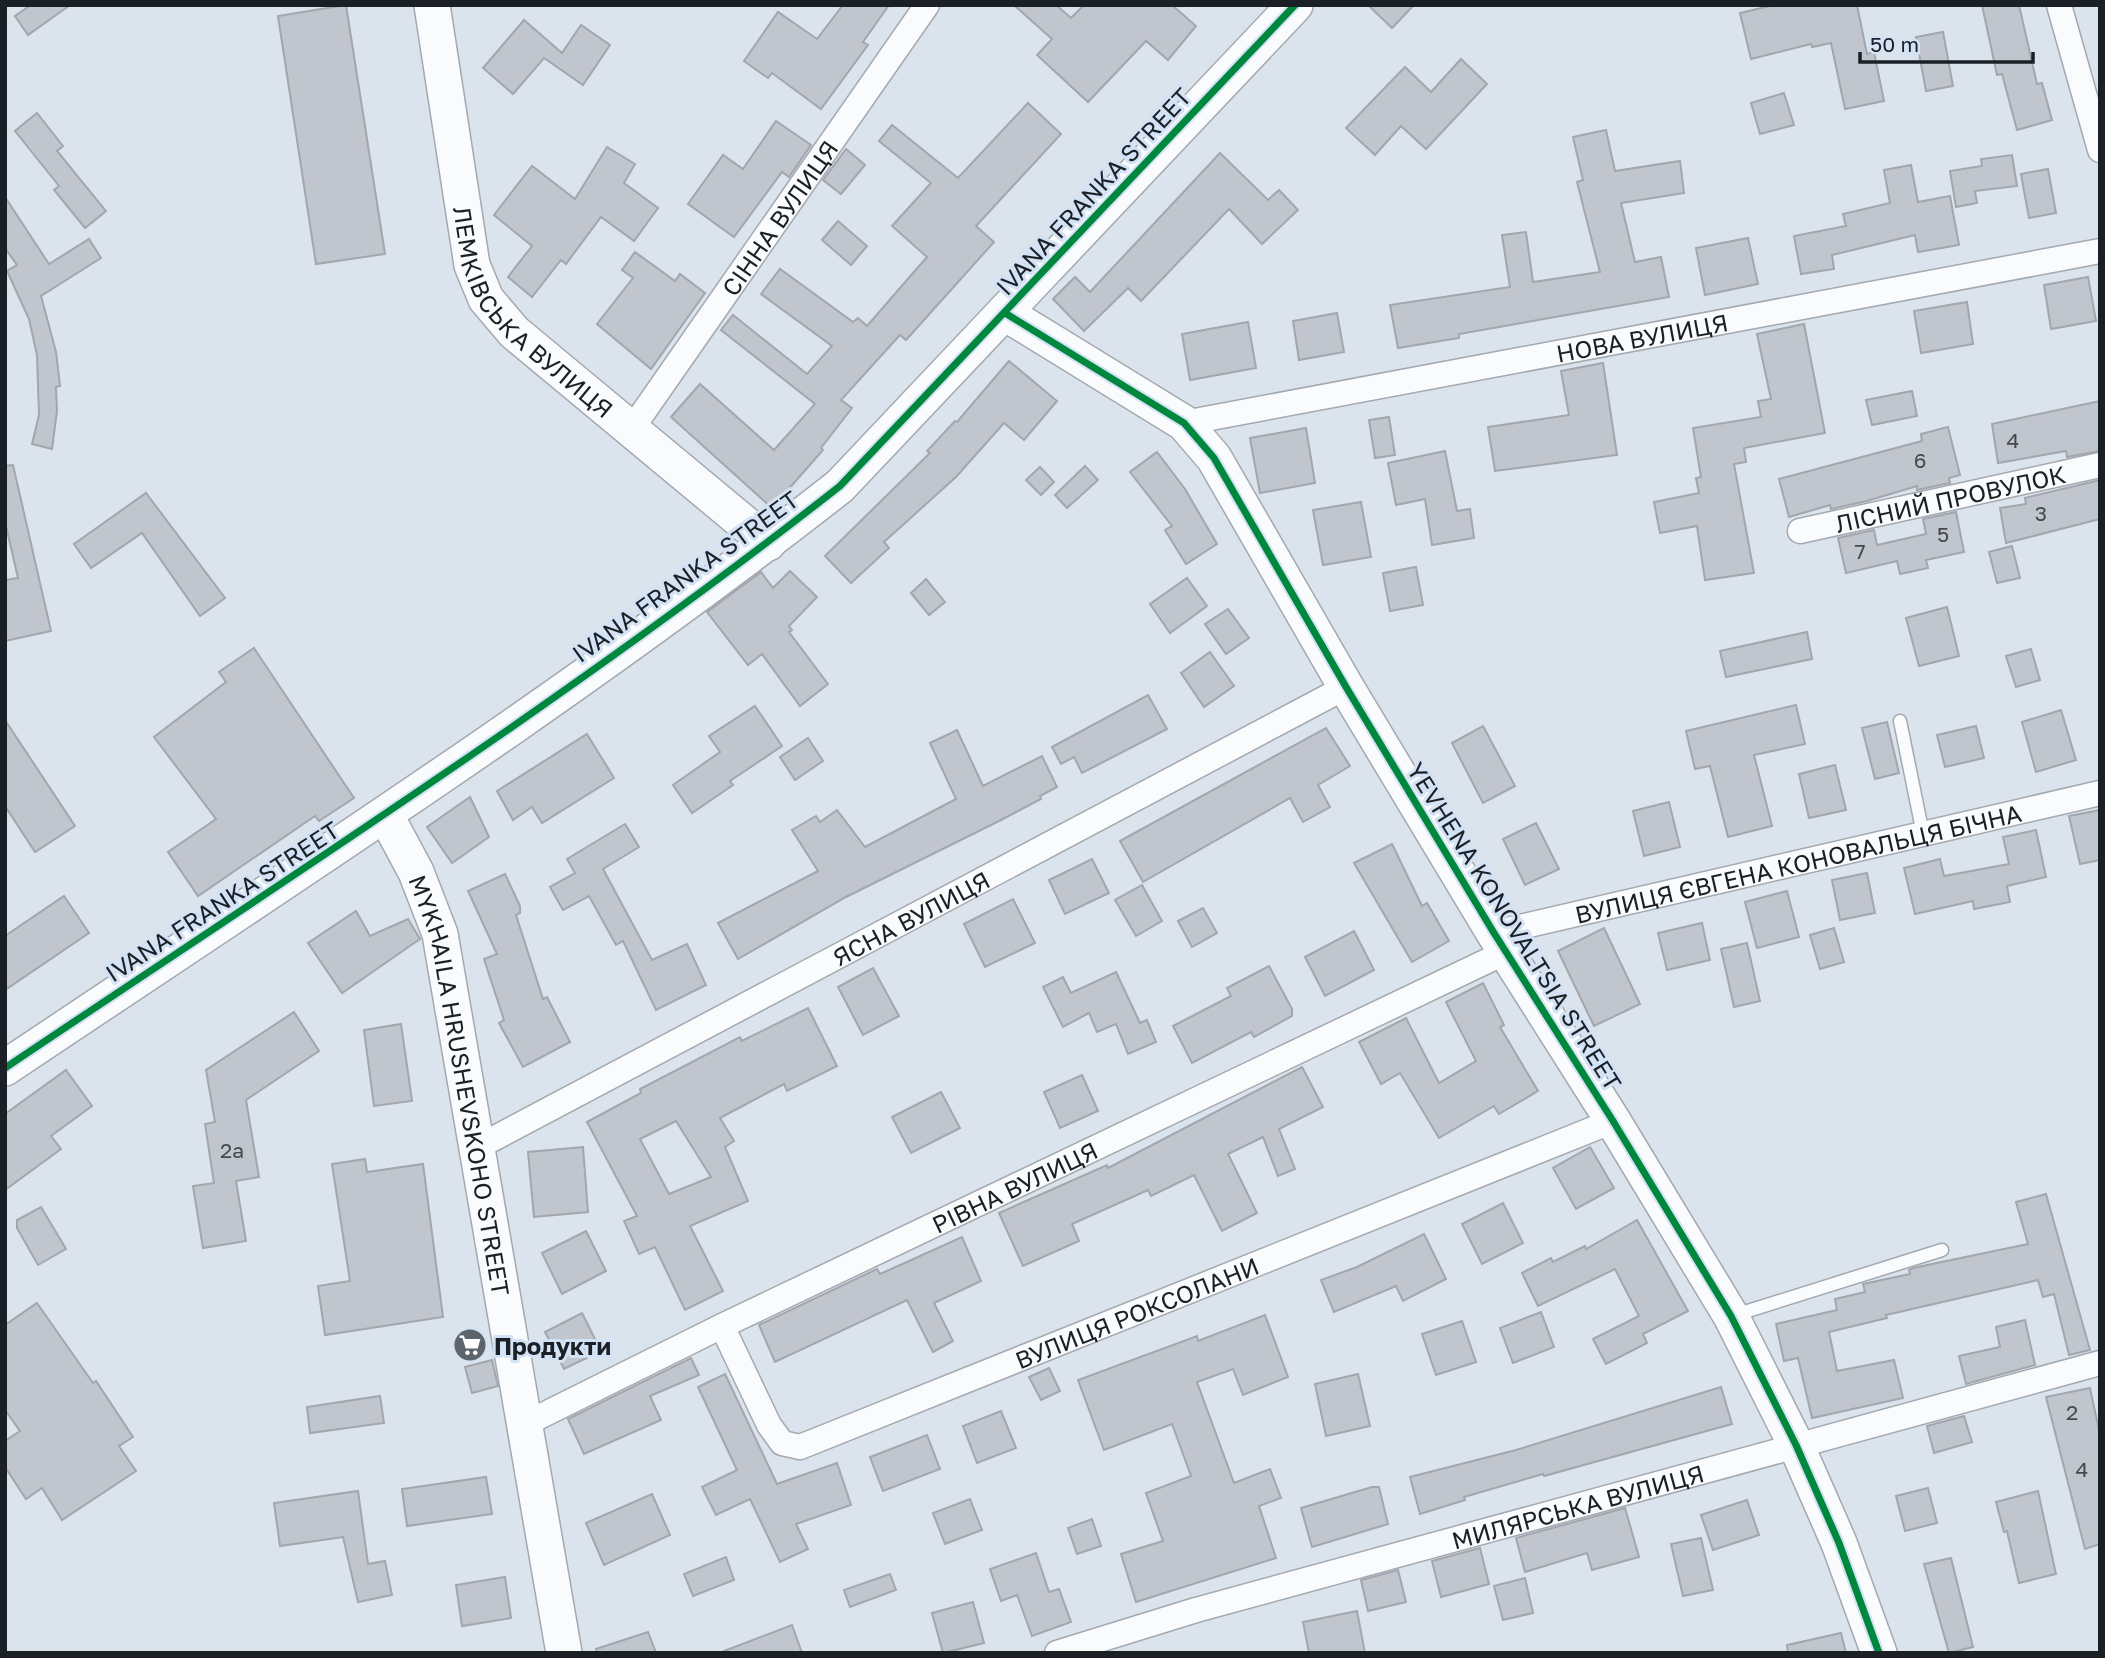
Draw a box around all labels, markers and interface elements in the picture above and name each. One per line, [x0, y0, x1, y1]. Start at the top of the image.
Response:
scale bar [1860, 21, 2033, 65]
text: 50 m [1870, 31, 1919, 57]
street label: IVANA FRANKA STREET [989, 81, 1197, 301]
street label: СІННА ВУЛИЦЯ [715, 134, 843, 301]
street label: ЛЕМКІВСЬКА ВУЛИЦЯ [449, 204, 619, 423]
street label: НОВА ВУЛИЦЯ [1554, 307, 1730, 367]
house number: 4 [2007, 427, 2019, 453]
house number: 6 [1914, 447, 1926, 473]
street label: ЛІСНИЙ ПРОВУЛОК [1833, 458, 2068, 537]
street label: IVANA FRANKA STREET [566, 484, 804, 668]
house number: 3 [2035, 500, 2047, 526]
house number: 5 [1937, 521, 1949, 547]
house number: 7 [1854, 538, 1866, 564]
street label: YEVHENA KONOVALTSIA STREET [1402, 757, 1628, 1095]
street label: ВУЛИЦЯ ЄВГЕНА КОНОВАЛЬЦЯ БІЧНА [1572, 797, 2024, 928]
street label: IVANA FRANKA STREET [100, 815, 344, 987]
street label: ЯСНА ВУЛИЦЯ [827, 864, 994, 971]
street label: MYKHAILA HRUSHEVSKOHO STREET [404, 870, 517, 1298]
street label: РІВНА ВУЛИЦЯ [927, 1135, 1102, 1238]
house number: 2а [220, 1137, 244, 1163]
street label: ВУЛИЦЯ РОКСОЛАНИ [1011, 1250, 1263, 1374]
supermarket icon: Продукти [451, 1326, 489, 1364]
place label: Продукти [494, 1331, 611, 1360]
house number: 2 [2066, 1399, 2078, 1425]
house number: 4 [2076, 1456, 2088, 1482]
street label: МИЛЯРСЬКА ВУЛИЦЯ [1448, 1458, 1707, 1554]

